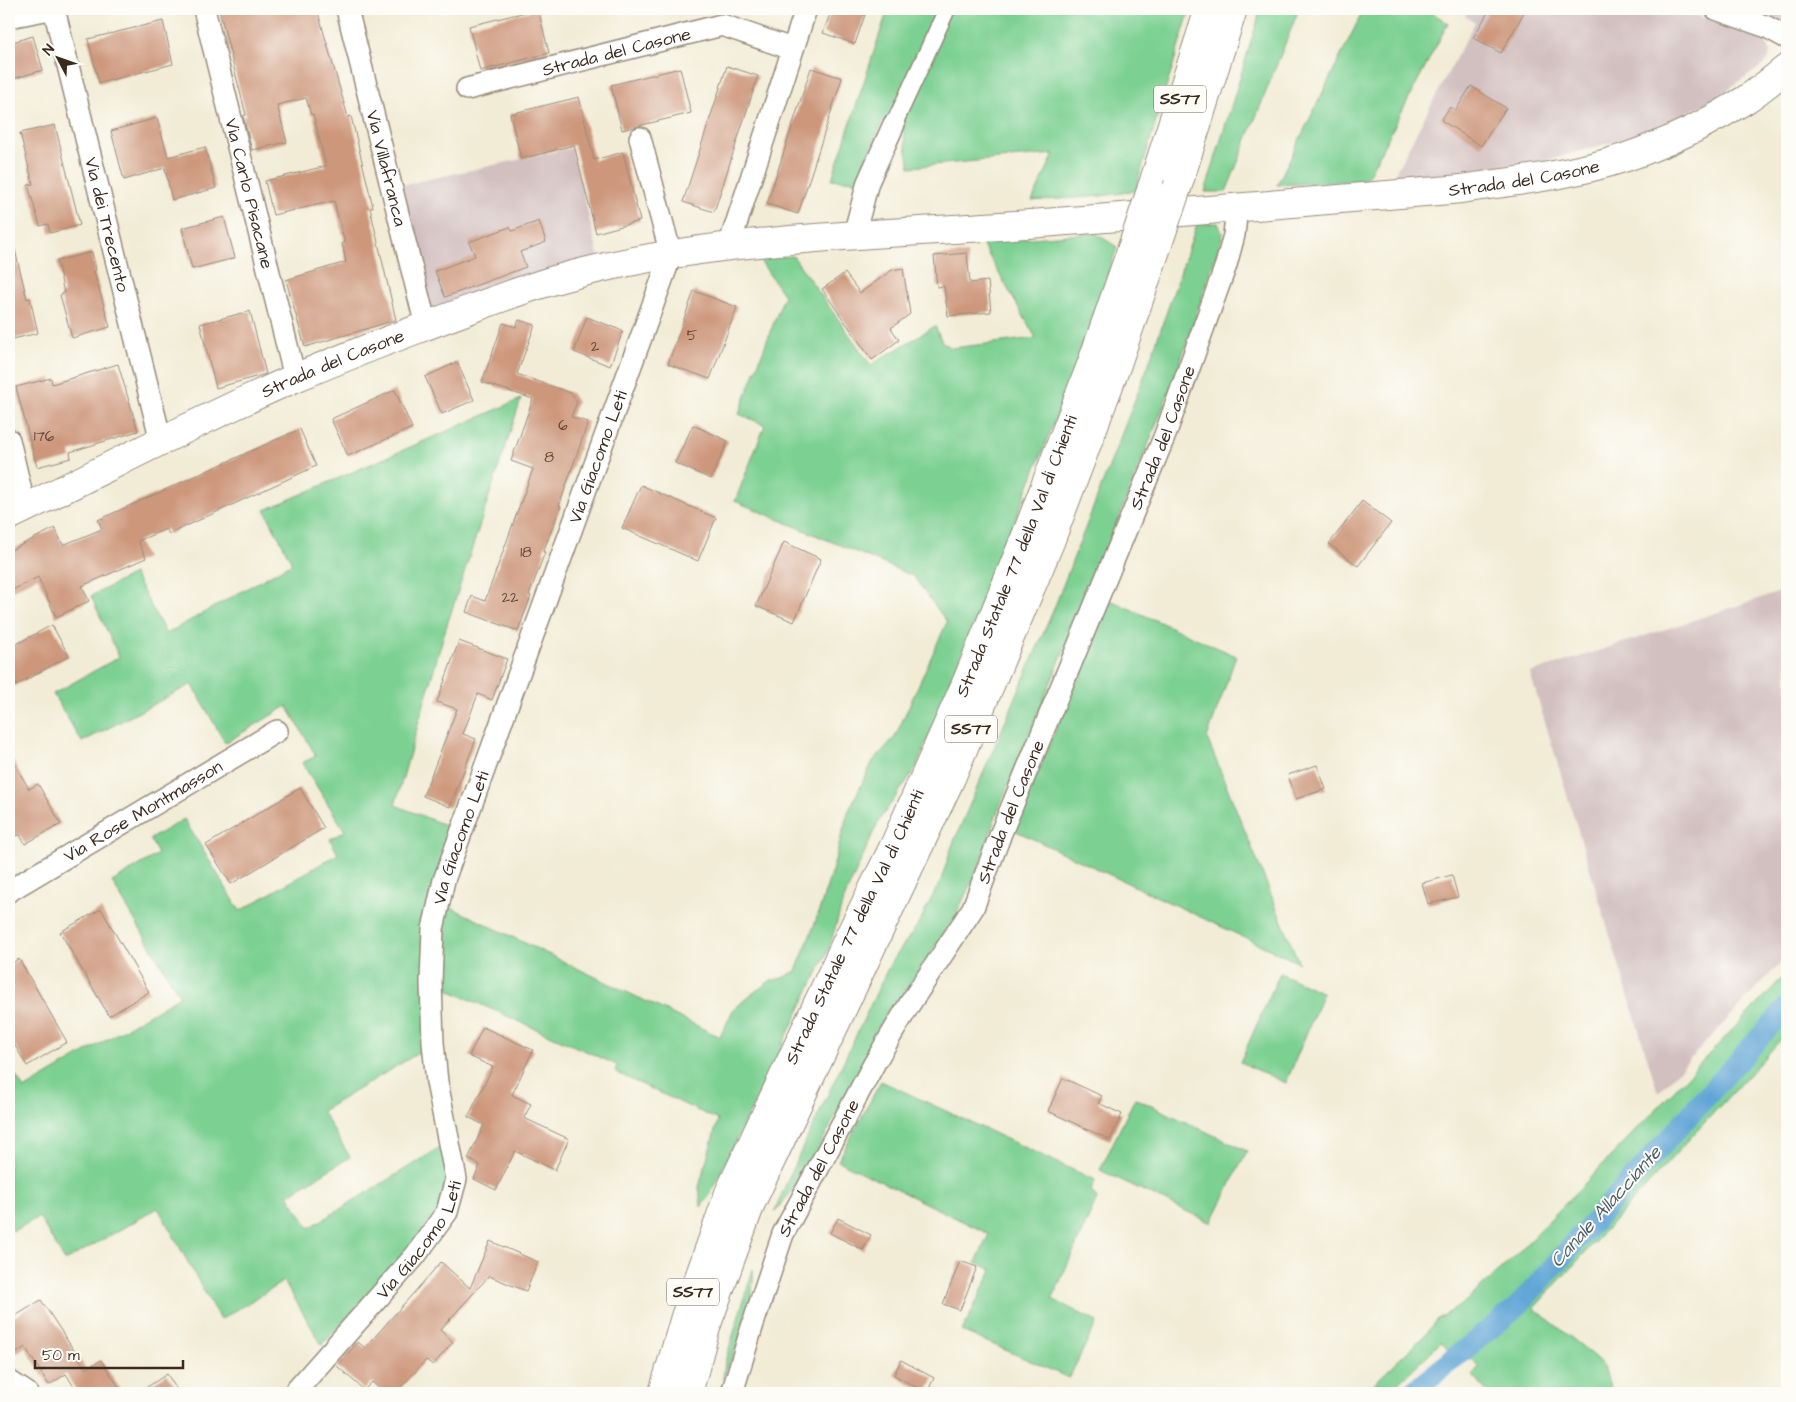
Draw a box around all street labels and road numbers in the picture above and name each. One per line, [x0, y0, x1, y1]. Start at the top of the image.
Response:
street label: Strada del Casone [539, 21, 694, 82]
road number: SS77 [1154, 86, 1206, 112]
street label: Via Villafranca [360, 108, 413, 229]
street label: Via Carlo Pisacane [219, 116, 280, 272]
street label: Strada del Casone [1448, 153, 1602, 202]
street label: Via dei Trecento [79, 155, 136, 294]
street label: Strada del Casone [257, 323, 408, 404]
street label: Strada del Casone [1123, 362, 1202, 513]
street label: Via Giacomo Leti [562, 387, 633, 527]
street label: Strada Statale 77 della Val di Chienti [949, 411, 1083, 701]
road number: SS77 [945, 716, 997, 742]
street label: Strada del Casone [971, 736, 1051, 887]
street label: Via Rose Montmasson [59, 754, 227, 868]
street label: Via Giacomo Leti [426, 767, 495, 907]
street label: Strada Statale 77 della Val di Chienti [779, 785, 930, 1068]
street label: Strada del Casone [771, 1095, 866, 1241]
street label: Via Giacomo Leti [370, 1178, 467, 1305]
road number: SS77 [667, 1278, 719, 1305]

